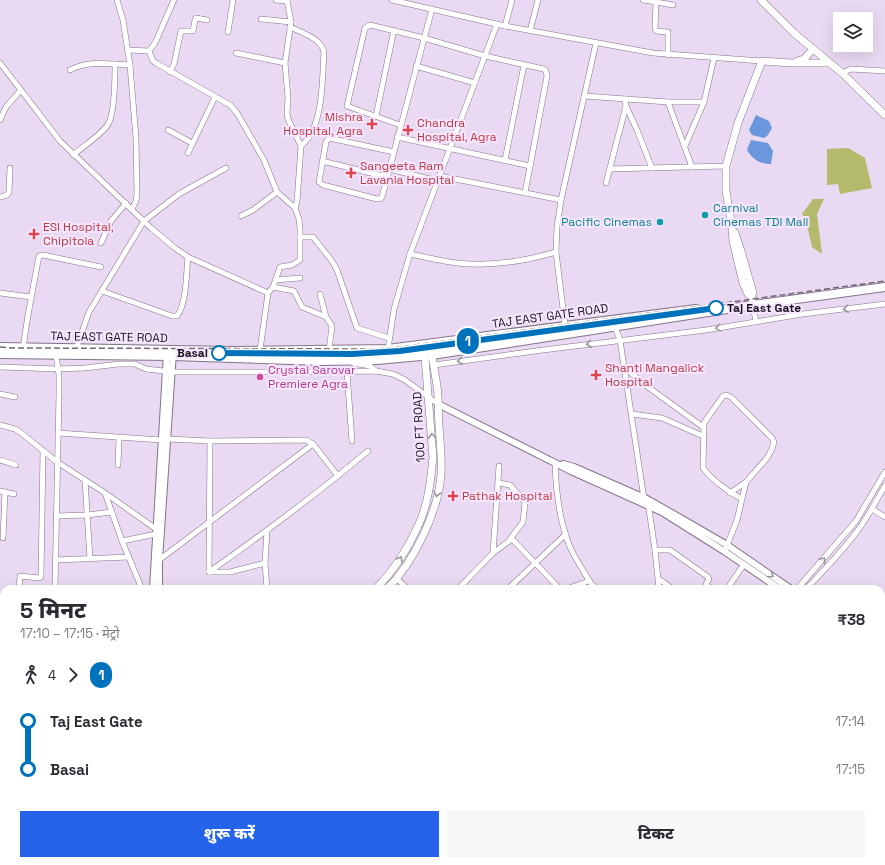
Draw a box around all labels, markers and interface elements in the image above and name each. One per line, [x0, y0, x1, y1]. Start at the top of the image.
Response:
map controls [833, 12, 873, 52]
button: layers [833, 12, 873, 52]
place label: Mishra Hospital, Agra [283, 109, 363, 139]
place label: Chandra Hospital, Agra [417, 115, 497, 145]
marker: Mishra Hospital, Agra [366, 118, 378, 130]
marker: Chandra Hospital, Agra [402, 124, 414, 136]
place label: Sangeeta Ram Lavania Hospital [360, 158, 454, 188]
marker: Sangeeta Ram Lavania Hospital [345, 167, 357, 179]
place label: Carnival Cinemas TDI Mall [713, 200, 809, 230]
marker: Carnival Cinemas TDI Mall [700, 210, 710, 220]
place label: Pacific Cinemas [561, 214, 652, 230]
marker: Pacific Cinemas [655, 217, 665, 227]
place label: ESI Hospital, Chipitola [43, 219, 114, 249]
marker: ESI Hospital, Chipitola [28, 228, 40, 240]
street label: TAJ EAST GATE ROAD [491, 300, 609, 332]
marker: Taj East Gate [708, 300, 724, 316]
place label: Taj East Gate [727, 300, 801, 316]
one-way arrow [843, 304, 849, 313]
one-way arrow [715, 323, 721, 332]
street label: TAJ EAST GATE ROAD [50, 328, 168, 346]
line badge: 1 [455, 328, 481, 354]
text: 1 [465, 332, 471, 350]
one-way arrow [586, 339, 592, 348]
place label: Basai [177, 345, 208, 361]
marker: Basai [211, 345, 227, 361]
one-way arrow [457, 357, 463, 366]
place label: Shanti Mangalick Hospital [605, 360, 705, 390]
place label: Crystal Sarovar Premiere Agra [268, 362, 356, 392]
marker: Shanti Mangalick Hospital [590, 369, 602, 381]
marker: Crystal Sarovar Premiere Agra [255, 372, 265, 382]
street label: 100 FT ROAD [409, 391, 429, 463]
one-way arrow [427, 432, 436, 439]
place label: Pathak Hospital [462, 488, 553, 504]
one-way arrow [433, 490, 442, 497]
marker: Pathak Hospital [447, 490, 459, 502]
one-way arrow [395, 556, 402, 563]
one-way arrow [819, 557, 826, 564]
one-way arrow [767, 570, 774, 578]
text: 5 मिनट [20, 596, 86, 624]
text: ₹38 [838, 610, 865, 629]
text: 17:10 – 17:15 · मेट्रो [20, 625, 120, 642]
icon: walk [20, 664, 42, 686]
icon: forward [62, 664, 84, 686]
text: 1 [98, 666, 104, 684]
text: 4 [48, 667, 56, 684]
text: Taj East Gate [50, 712, 143, 731]
text: 17:14 [835, 713, 865, 730]
text: Basai [50, 760, 89, 779]
text: 17:15 [836, 761, 865, 778]
button: शुरू करें [20, 811, 439, 857]
button: टिकट [447, 811, 865, 857]

